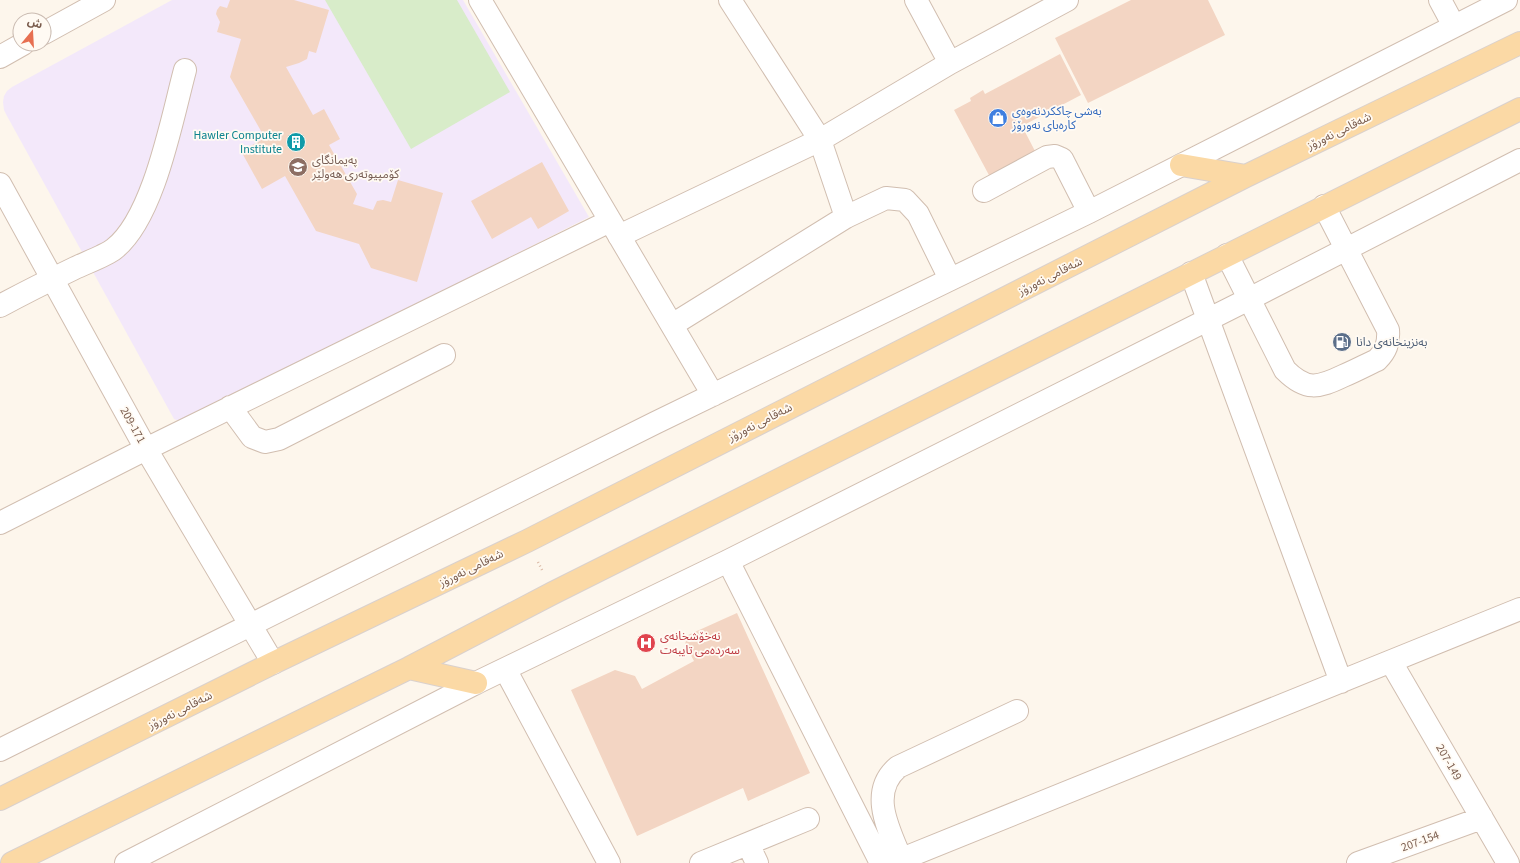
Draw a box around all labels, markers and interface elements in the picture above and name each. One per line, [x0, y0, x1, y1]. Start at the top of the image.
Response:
north arrow [12, 12, 52, 52]
text: ش [25, 14, 44, 32]
place label: به‌شی چاككردنه‌وه‌ی كاره‌بای نه‌ورۆز [1011, 103, 1102, 134]
shop icon: به‌شی چاككردنه‌وه‌ی كاره‌بای نه‌ورۆز [987, 107, 1009, 129]
street label: شەقامی نەورۆز [1303, 108, 1375, 155]
place label: Hawler Computer Institute [193, 127, 283, 158]
building icon: Hawler Computer Institute [285, 131, 307, 153]
place label: پەیمانگای کۆمپیوتەری هەولێر [311, 152, 400, 183]
school or university icon: پەیمانگای کۆمپیوتەری هەولێر [287, 156, 309, 178]
street label: شەقامی نەورۆز [1014, 253, 1085, 300]
fuel station icon: بەنزینخانەی دانا [1331, 331, 1353, 353]
place label: بەنزینخانەی دانا [1356, 334, 1427, 351]
street label: شەقامی نەورۆز [724, 399, 795, 446]
street label: 209-171 [116, 404, 150, 447]
street label: شەقامی نەورۆز [435, 545, 507, 592]
place label: نەخۆشخانەی سەردەمی تایبەت [660, 628, 740, 659]
hospital icon: نەخۆشخانەی سەردەمی تایبەت [635, 632, 657, 654]
street label: شەقامی نەورۆز [144, 687, 215, 734]
street label: 207-149 [1431, 741, 1466, 784]
street label: 207-154 [1399, 827, 1442, 856]

